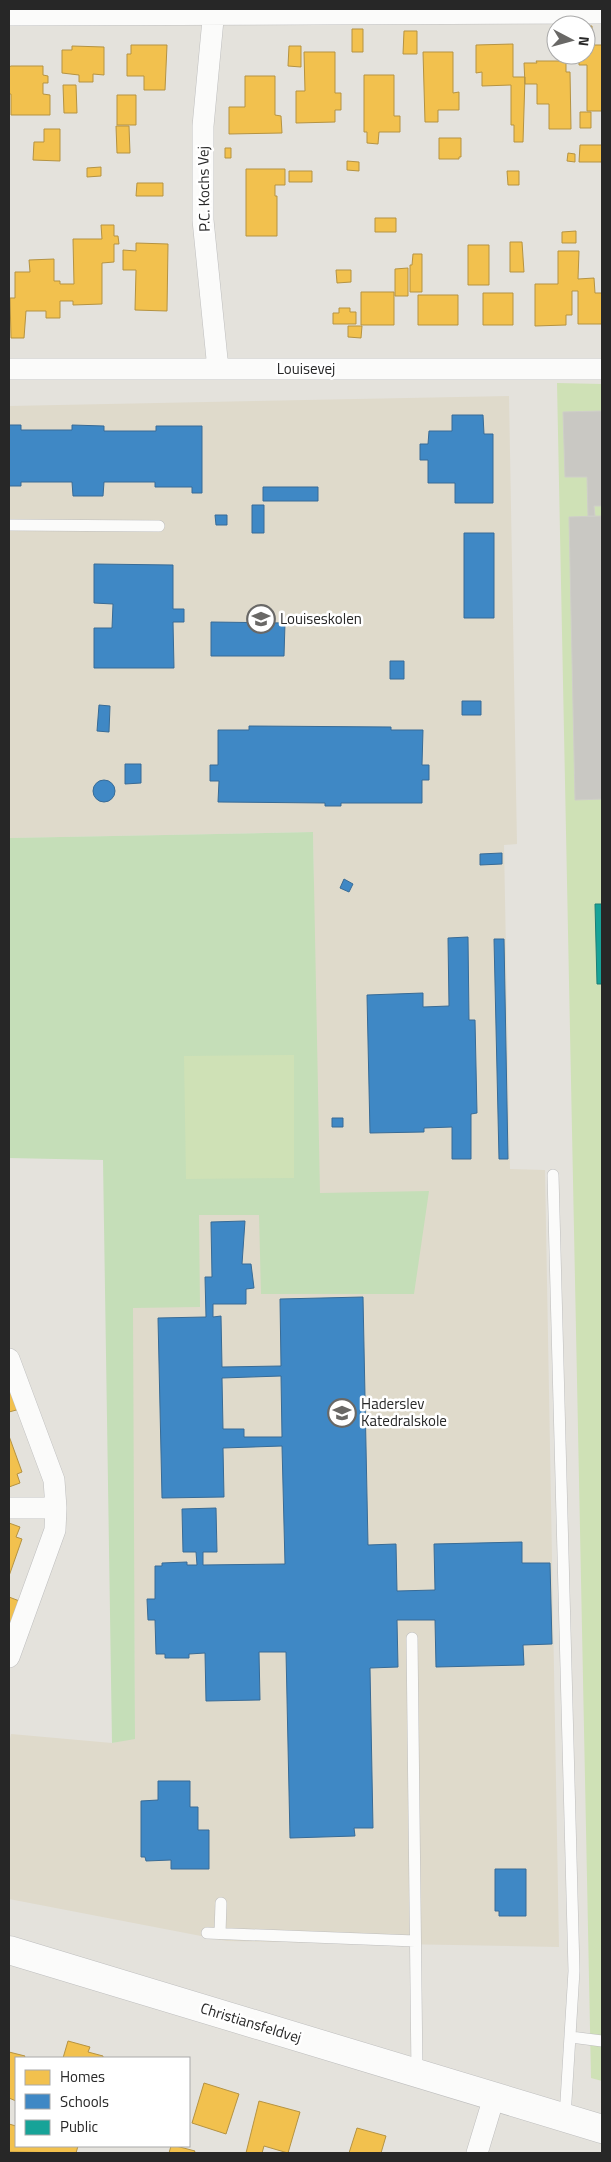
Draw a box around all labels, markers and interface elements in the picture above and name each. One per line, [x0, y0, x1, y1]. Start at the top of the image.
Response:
north arrow [546, 15, 596, 65]
text: N [573, 35, 595, 47]
street label: P.C. Kochs Vej [191, 146, 216, 232]
street label: Louisevej [277, 357, 335, 380]
school or university icon: Louiseskolen [246, 604, 276, 634]
place label: Louiseskolen [280, 607, 362, 630]
place label: Haderslev Katedralskole [361, 1392, 447, 1432]
school or university icon: Haderslev Katedralskole [327, 1398, 357, 1428]
street label: Christiansfeldvej [198, 1996, 304, 2049]
legend [15, 2057, 190, 2147]
text: Homes [60, 2065, 105, 2088]
text: Schools [60, 2090, 109, 2113]
text: Public [60, 2115, 98, 2138]

